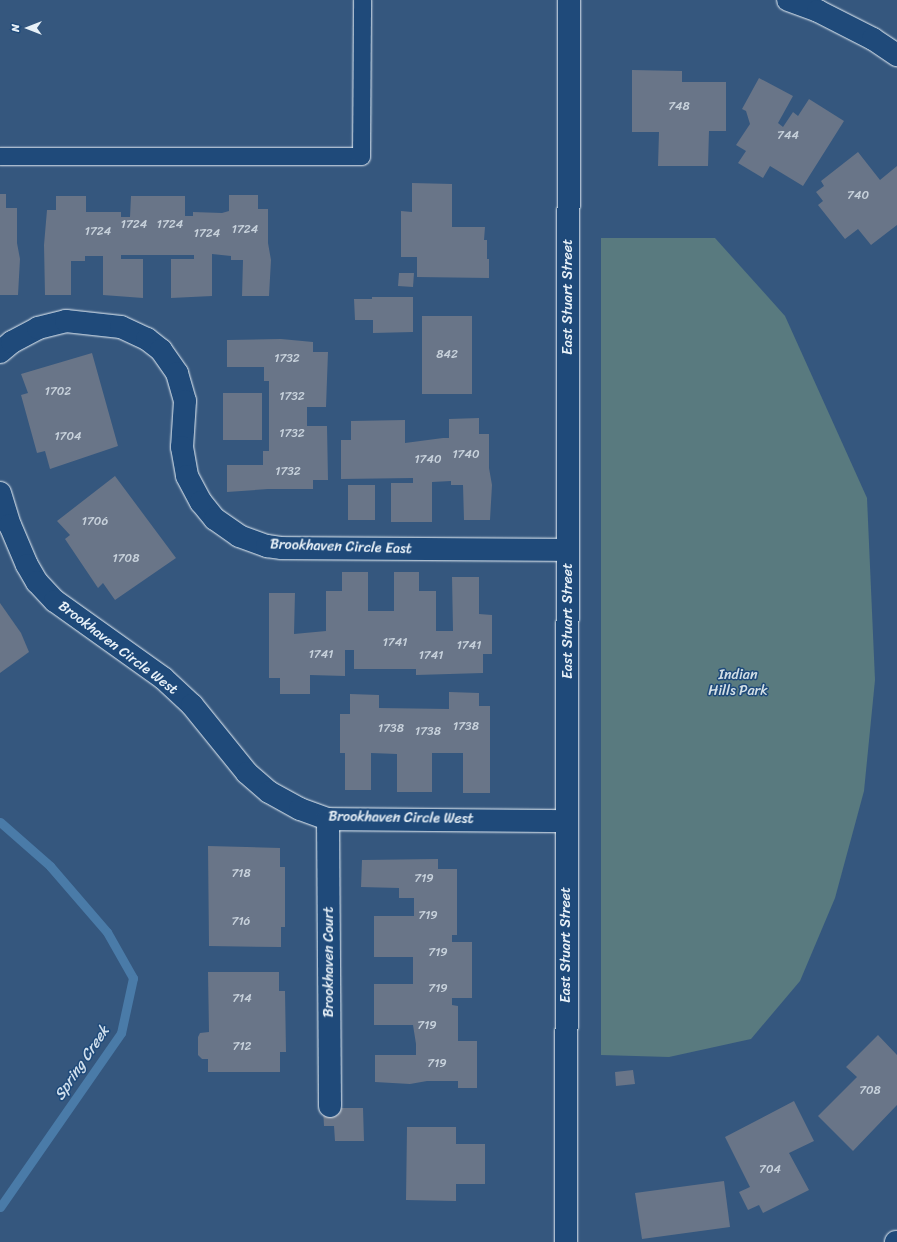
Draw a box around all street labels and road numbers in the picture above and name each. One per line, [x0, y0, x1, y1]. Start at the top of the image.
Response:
street label: East Stuart Street [560, 239, 576, 355]
street label: Brookhaven Circle East [269, 536, 413, 558]
street label: East Stuart Street [560, 563, 576, 679]
street label: Brookhaven Circle West [55, 597, 181, 699]
street label: Brookhaven Circle West [328, 808, 474, 828]
street label: East Stuart Street [558, 887, 574, 1003]
street label: Brookhaven Court [321, 907, 337, 1017]

